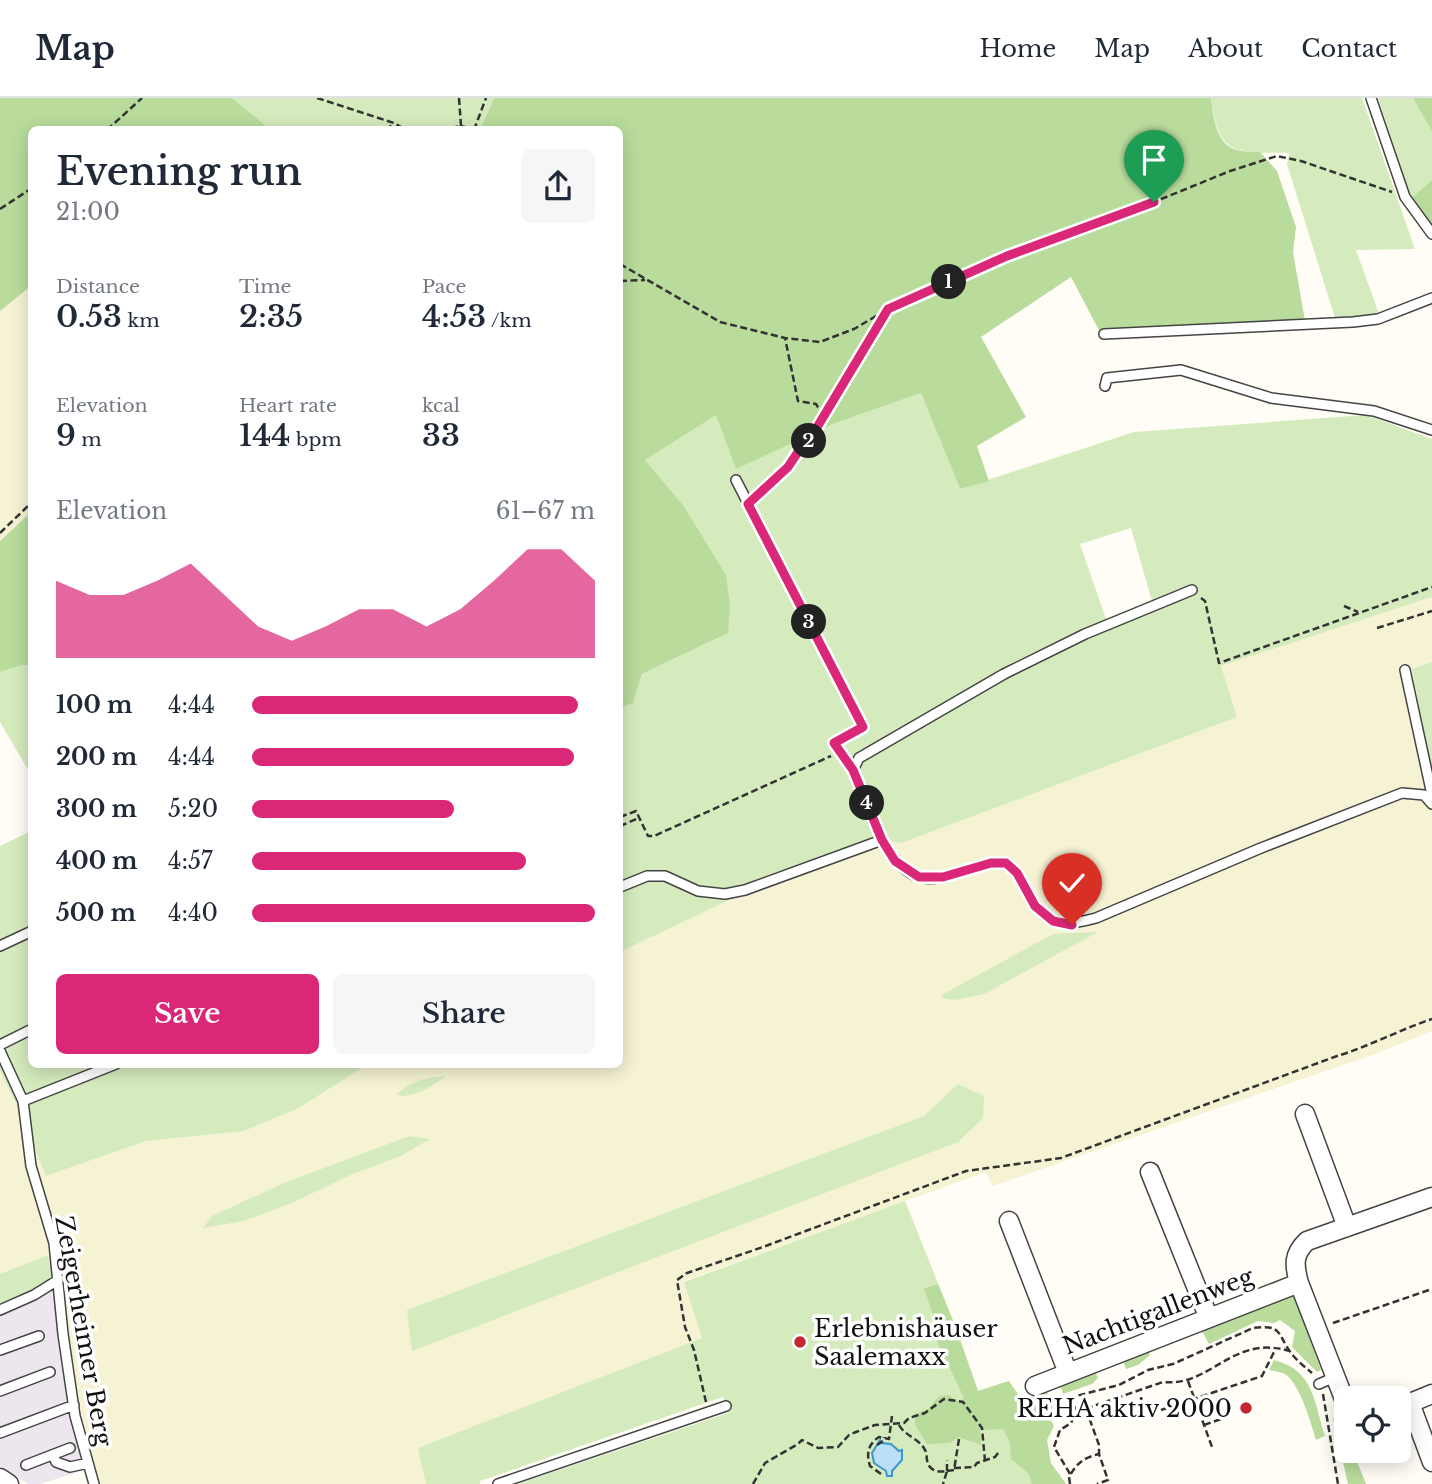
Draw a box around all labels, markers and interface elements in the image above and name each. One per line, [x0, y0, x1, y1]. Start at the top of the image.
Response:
text: Map [35, 28, 115, 69]
text: Home [980, 34, 1056, 63]
text: Map [1094, 34, 1150, 63]
text: About [1188, 34, 1263, 63]
text: Contact [1301, 34, 1397, 63]
pin [1124, 130, 1184, 202]
icon: arrive [1135, 141, 1173, 179]
text: Evening run [56, 148, 302, 195]
button: share [521, 149, 595, 223]
text: 21:00 [56, 198, 120, 226]
pin: 1 [932, 264, 967, 300]
text: 1 [944, 270, 953, 293]
text: Distance [56, 275, 140, 298]
text: Time [239, 275, 291, 298]
text: Pace [422, 275, 466, 298]
text: 0.53 [56, 298, 122, 335]
text: 2:35 [239, 298, 303, 335]
text: 4:53 [422, 298, 486, 335]
text: km [122, 309, 160, 332]
text: /km [486, 309, 532, 332]
text: Elevation [56, 394, 148, 417]
text: Heart rate [239, 394, 337, 417]
text: kcal [422, 394, 460, 417]
text: 9 [56, 417, 76, 454]
text: 144 [239, 417, 291, 454]
text: 33 [422, 417, 460, 454]
pin: 2 [792, 424, 826, 458]
text: m [76, 428, 102, 451]
text: bpm [291, 428, 342, 451]
text: 2 [802, 429, 815, 452]
text: Elevation [56, 497, 167, 525]
text: 61–67 m [496, 497, 595, 525]
pin: 3 [792, 604, 826, 640]
text: 3 [802, 610, 815, 633]
text: 100 m [56, 691, 132, 719]
text: 4:44 [168, 691, 215, 719]
text: 200 m [56, 743, 137, 771]
text: 4:44 [168, 743, 215, 771]
pin: 4 [850, 786, 884, 820]
text: 4 [860, 791, 873, 814]
text: 300 m [56, 795, 137, 823]
text: 5:20 [168, 795, 218, 823]
text: 400 m [56, 847, 138, 875]
text: 4:57 [168, 847, 213, 875]
pin [1042, 853, 1102, 925]
icon: check [1053, 864, 1091, 902]
text: 500 m [56, 899, 136, 927]
text: 4:40 [168, 899, 218, 927]
button: Save [56, 974, 319, 1054]
button: Share [333, 974, 595, 1054]
street label: Zeigerheimer Berg [49, 1213, 119, 1449]
street label: Nachtigallenweg [1059, 1261, 1258, 1361]
place label: Erlebnishäuser Saalemaxx [814, 1314, 998, 1371]
marker: Erlebnishäuser Saalemaxx [792, 1334, 808, 1350]
map controls [1334, 1386, 1411, 1463]
button: locate [1334, 1386, 1411, 1463]
place label: REHA aktiv 2000 [1017, 1394, 1232, 1423]
marker: REHA aktiv 2000 [1238, 1400, 1254, 1416]

